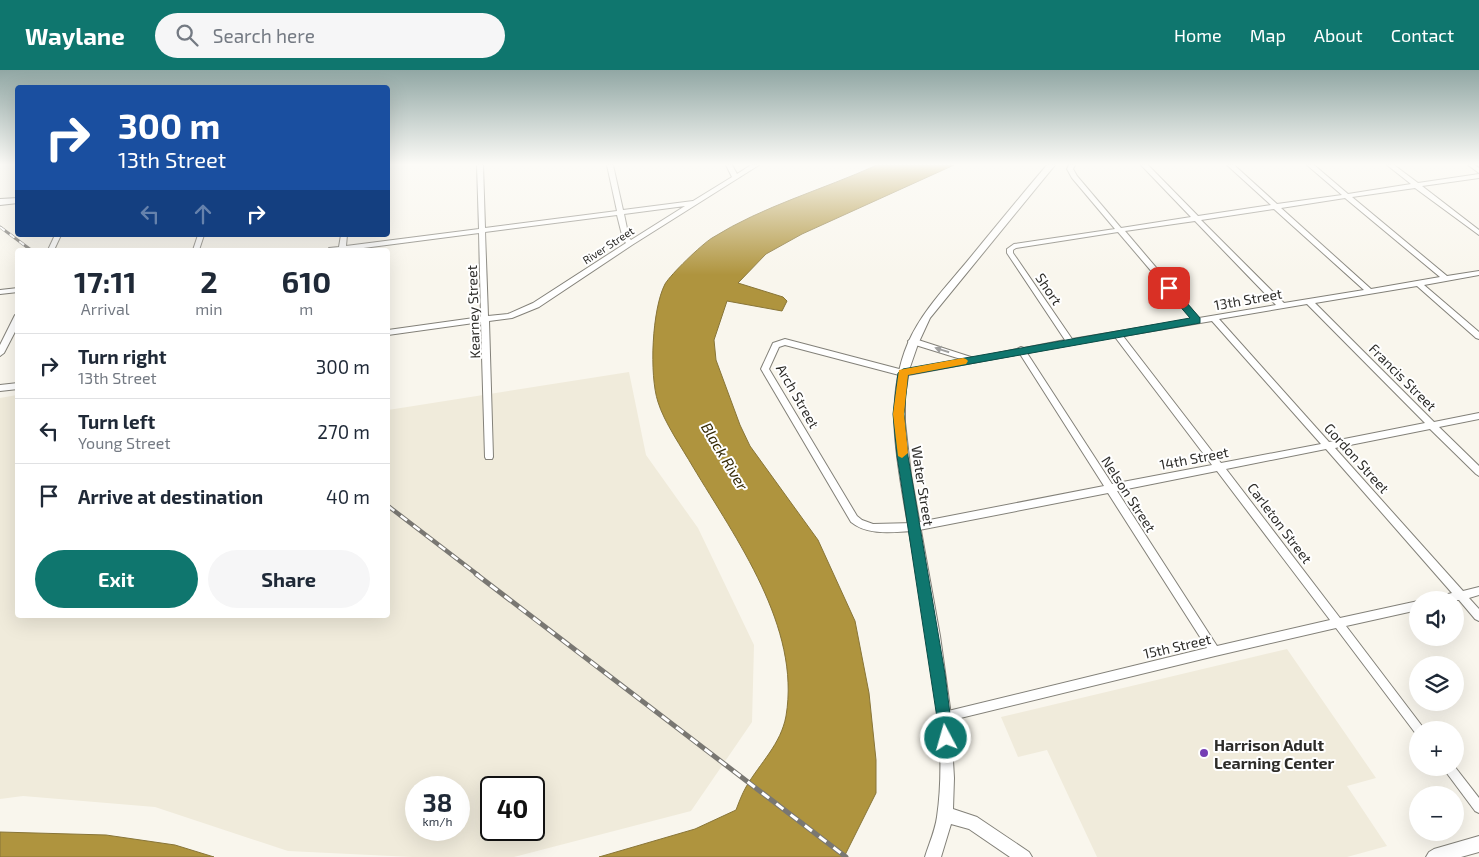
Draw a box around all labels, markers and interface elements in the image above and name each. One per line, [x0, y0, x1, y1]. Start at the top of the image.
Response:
search box [155, 13, 505, 58]
text: Waylane [25, 21, 125, 50]
icon: search [173, 21, 201, 49]
text: Search here [213, 24, 315, 47]
text: Home [1174, 24, 1222, 46]
text: Map [1250, 24, 1286, 46]
text: About [1314, 24, 1363, 46]
text: Contact [1391, 24, 1454, 46]
text: 300 m [118, 104, 220, 146]
icon: right [35, 105, 100, 170]
text: 13th Street [118, 146, 226, 172]
icon: left [136, 200, 164, 228]
icon: ahead [189, 200, 217, 228]
icon: right [242, 200, 270, 228]
street label: River Street [580, 224, 636, 266]
text: 17:11 [74, 263, 136, 299]
text: 2 [200, 263, 218, 299]
text: 610 [281, 263, 331, 299]
street label: Kearney Street [463, 265, 483, 359]
pin [1148, 267, 1190, 309]
street label: Short [1032, 270, 1066, 308]
icon: arrive [1155, 274, 1183, 302]
street label: 13th Street [1213, 285, 1283, 313]
text: Arrival [81, 299, 129, 318]
text: min [195, 299, 223, 318]
text: m [299, 299, 313, 318]
street label: Francis Street [1366, 340, 1440, 414]
text: Turn right [78, 345, 166, 368]
one-way arrow [934, 346, 949, 354]
icon: right [35, 352, 63, 380]
text: 300 m [316, 355, 370, 378]
street label: Arch Street [773, 361, 823, 431]
text: 13th Street [78, 368, 157, 387]
text: Turn left [78, 410, 155, 433]
icon: left [35, 417, 63, 445]
water label: Black River [698, 419, 753, 494]
street label: Gordon Street [1321, 419, 1393, 497]
text: 270 m [317, 420, 370, 443]
text: Young Street [78, 433, 171, 452]
street label: 14th Street [1158, 443, 1230, 473]
street label: Water Street [908, 445, 938, 527]
street label: Nelson Street [1098, 453, 1160, 535]
street label: Carleton Street [1244, 479, 1316, 567]
icon: arrive [35, 482, 63, 510]
text: Arrive at destination [78, 485, 263, 508]
text: 40 m [326, 485, 370, 508]
button: Exit [35, 550, 198, 608]
button: Share [208, 550, 370, 608]
map controls [1409, 591, 1464, 841]
button: sound [1409, 591, 1464, 646]
street label: 15th Street [1142, 630, 1212, 662]
button: layers [1409, 656, 1464, 711]
position arrow [919, 711, 971, 763]
button: + [1409, 721, 1464, 776]
place label: Harrison Adult Learning Center [1214, 735, 1335, 772]
marker: Harrison Adult Learning Center [1198, 747, 1210, 759]
speed limit sign: 40 [480, 776, 545, 841]
button: − [1409, 786, 1464, 841]
text: 38 [423, 787, 452, 817]
text: km/h [423, 814, 452, 828]

